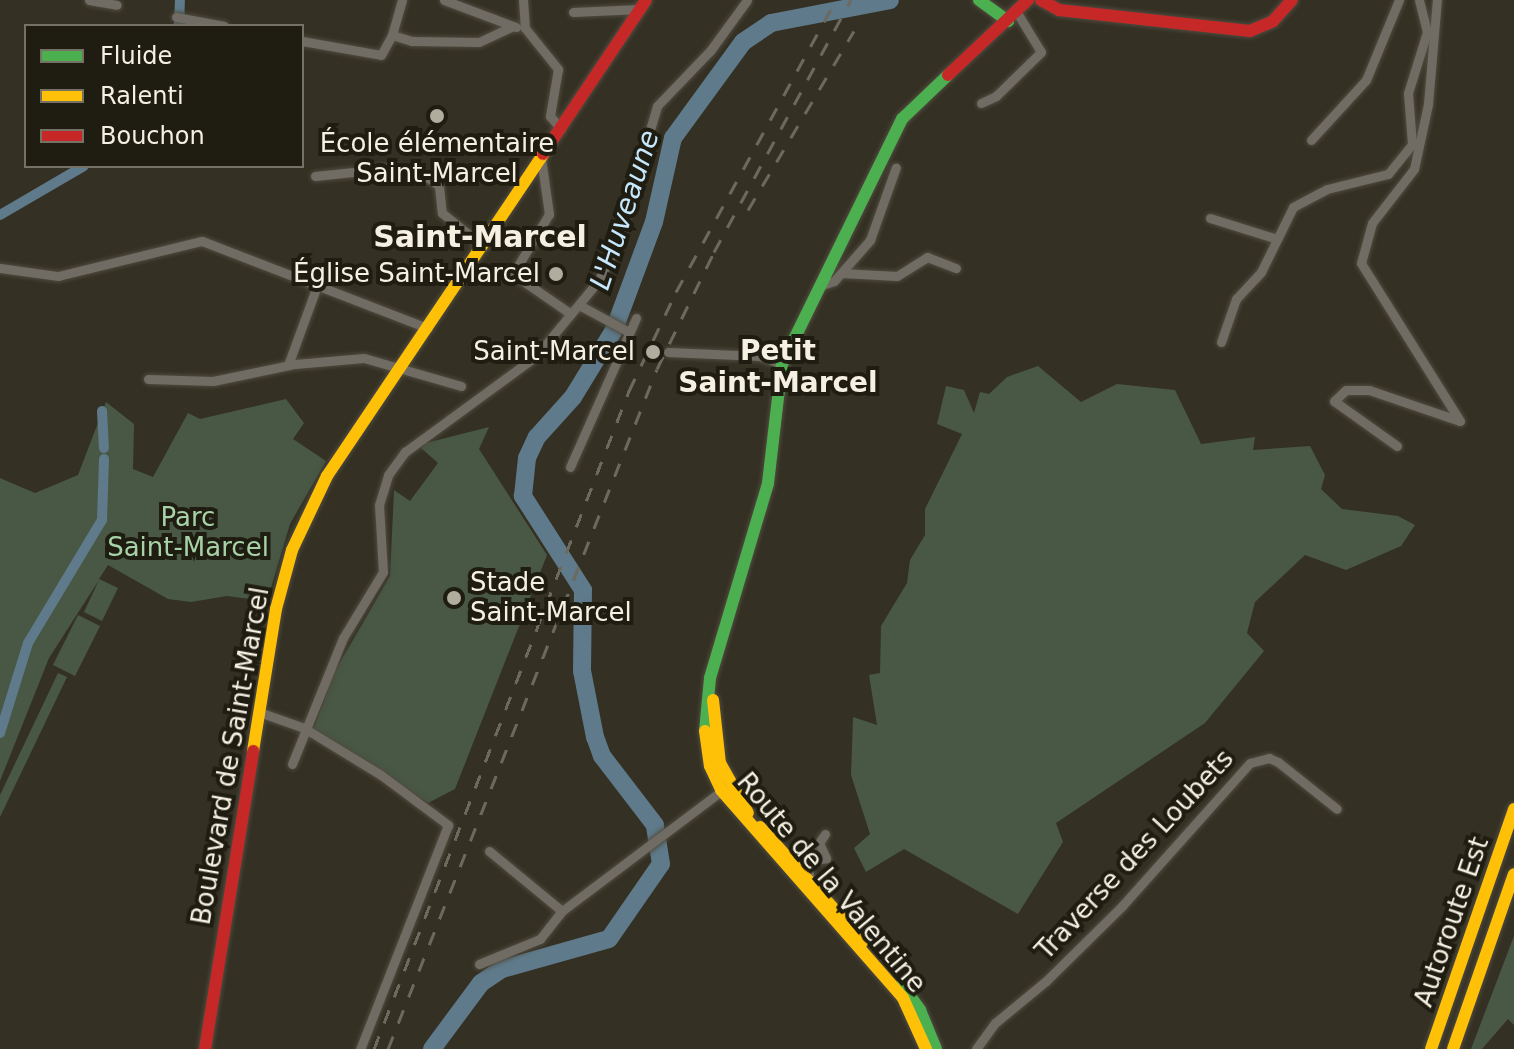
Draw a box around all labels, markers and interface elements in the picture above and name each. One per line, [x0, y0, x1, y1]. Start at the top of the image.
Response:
legend [24, 24, 304, 168]
text: Fluide [100, 42, 172, 70]
text: Ralenti [100, 82, 184, 110]
marker: École élémentaire Saint-Marcel [428, 107, 446, 125]
text: Bouchon [100, 122, 205, 150]
water label: L'Huveaune [583, 126, 667, 294]
place label: École élémentaire Saint-Marcel [320, 128, 554, 190]
district label: Saint-Marcel [373, 219, 587, 255]
place label: Église Saint-Marcel [293, 258, 540, 290]
marker: Église Saint-Marcel [547, 265, 565, 283]
district label: Petit Saint-Marcel [678, 334, 878, 400]
place label: Saint-Marcel [473, 336, 635, 368]
marker: Saint-Marcel [642, 341, 664, 363]
park label: Parc Saint-Marcel [107, 502, 269, 564]
place label: Stade Saint-Marcel [470, 567, 632, 628]
street label: Boulevard de Saint-Marcel [186, 585, 276, 927]
marker: Stade Saint-Marcel [445, 589, 463, 607]
street label: Traverse des Loubets [1030, 744, 1240, 966]
street label: Route de la Valentine [730, 767, 932, 999]
street label: Autoroute Est [1408, 833, 1496, 1011]

